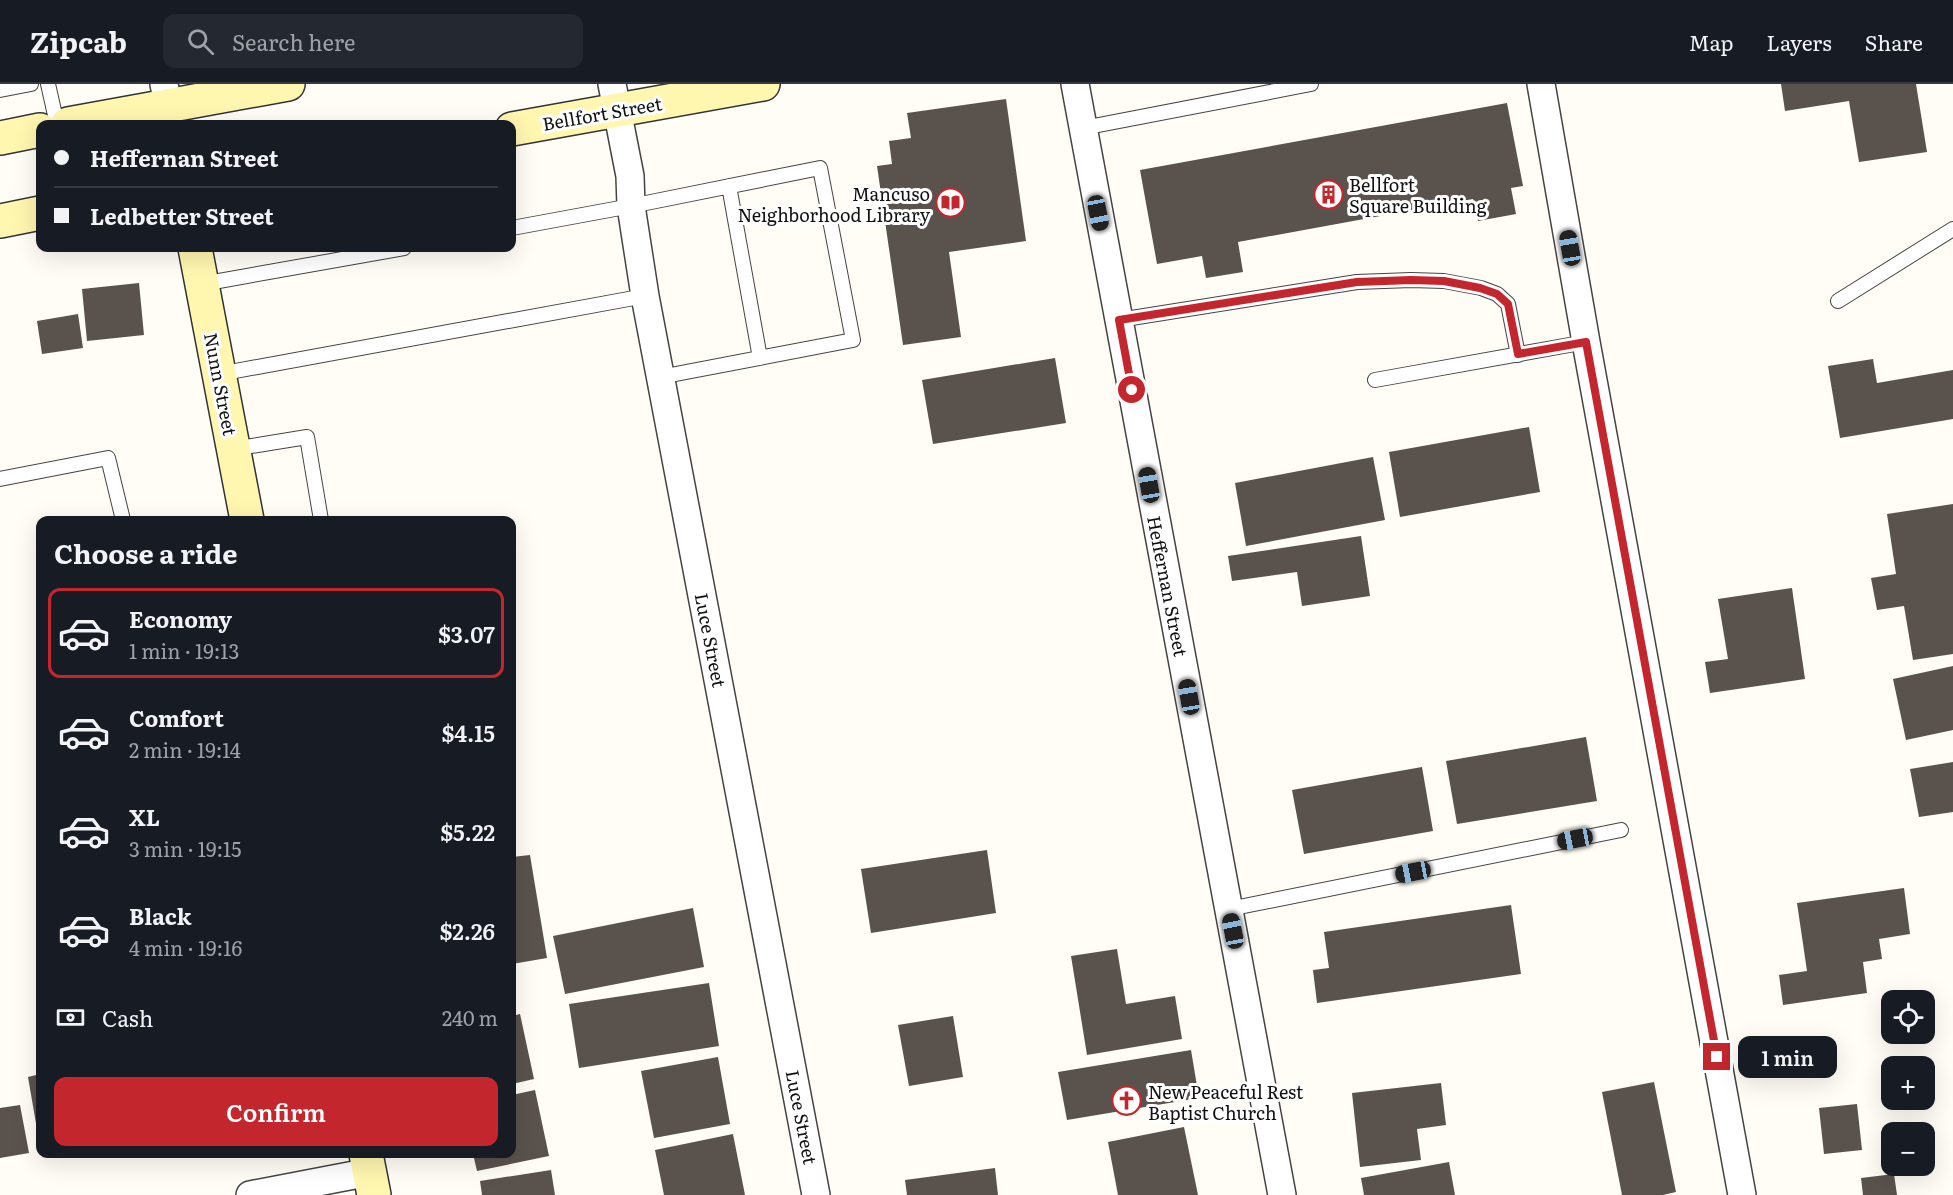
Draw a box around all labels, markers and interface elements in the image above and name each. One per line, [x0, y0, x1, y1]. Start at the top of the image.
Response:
search box [163, 14, 583, 68]
text: Zipcab [30, 20, 127, 62]
icon: search [184, 25, 217, 58]
text: Search here [232, 25, 355, 58]
text: Map [1689, 26, 1734, 57]
text: Layers [1767, 26, 1832, 57]
text: Share [1865, 26, 1923, 57]
street label: Bellfort Street [540, 89, 665, 137]
text: Heffernan Street [90, 141, 278, 174]
place label: Bellfort Square Building [1349, 171, 1488, 219]
building icon: Bellfort Square Building [1312, 178, 1344, 210]
place label: Mancuso Neighborhood Library [738, 180, 931, 228]
library icon: Mancuso Neighborhood Library [935, 187, 967, 219]
car [1086, 194, 1110, 232]
text: Ledbetter Street [90, 199, 274, 232]
car [1558, 229, 1582, 267]
street label: Nunn Street [198, 330, 244, 439]
route start [1118, 376, 1145, 403]
car [1137, 466, 1161, 504]
street label: Heffernan Street [1141, 513, 1195, 660]
text: Choose a ride [54, 532, 237, 572]
street label: Luce Street [689, 590, 734, 690]
text: Economy [129, 602, 232, 635]
icon: car [57, 606, 111, 660]
text: $3.07 [438, 617, 495, 650]
text: 1 min · 19:13 [129, 635, 239, 665]
car [1177, 678, 1201, 716]
text: Comfort [129, 701, 224, 734]
icon: car [57, 705, 111, 759]
text: $4.15 [441, 716, 495, 749]
text: 2 min · 19:14 [129, 734, 241, 764]
text: XL [129, 800, 160, 833]
icon: car [57, 804, 111, 858]
text: $5.22 [440, 815, 495, 848]
car [1556, 827, 1594, 851]
text: 3 min · 19:15 [129, 833, 241, 863]
car [1394, 860, 1432, 884]
text: Black [129, 899, 191, 932]
icon: car [57, 903, 111, 957]
car [1221, 912, 1245, 950]
text: $2.26 [439, 914, 495, 947]
text: 4 min · 19:16 [129, 932, 242, 962]
map controls [1881, 990, 1935, 1176]
button: locate [1881, 990, 1935, 1044]
icon: cash [54, 1001, 87, 1034]
text: Cash [102, 1001, 153, 1034]
text: 240 m [442, 1002, 498, 1032]
callout: 1 min [1738, 1036, 1837, 1078]
text: 1 min [1761, 1042, 1814, 1072]
route end [1703, 1043, 1730, 1070]
button: + [1881, 1056, 1935, 1110]
street label: Luce Street [780, 1067, 825, 1167]
button: Confirm [54, 1077, 498, 1146]
place label: New Peaceful Rest Baptist Church [1148, 1078, 1304, 1126]
church icon: New Peaceful Rest Baptist Church [1111, 1085, 1143, 1117]
button: − [1881, 1122, 1935, 1176]

